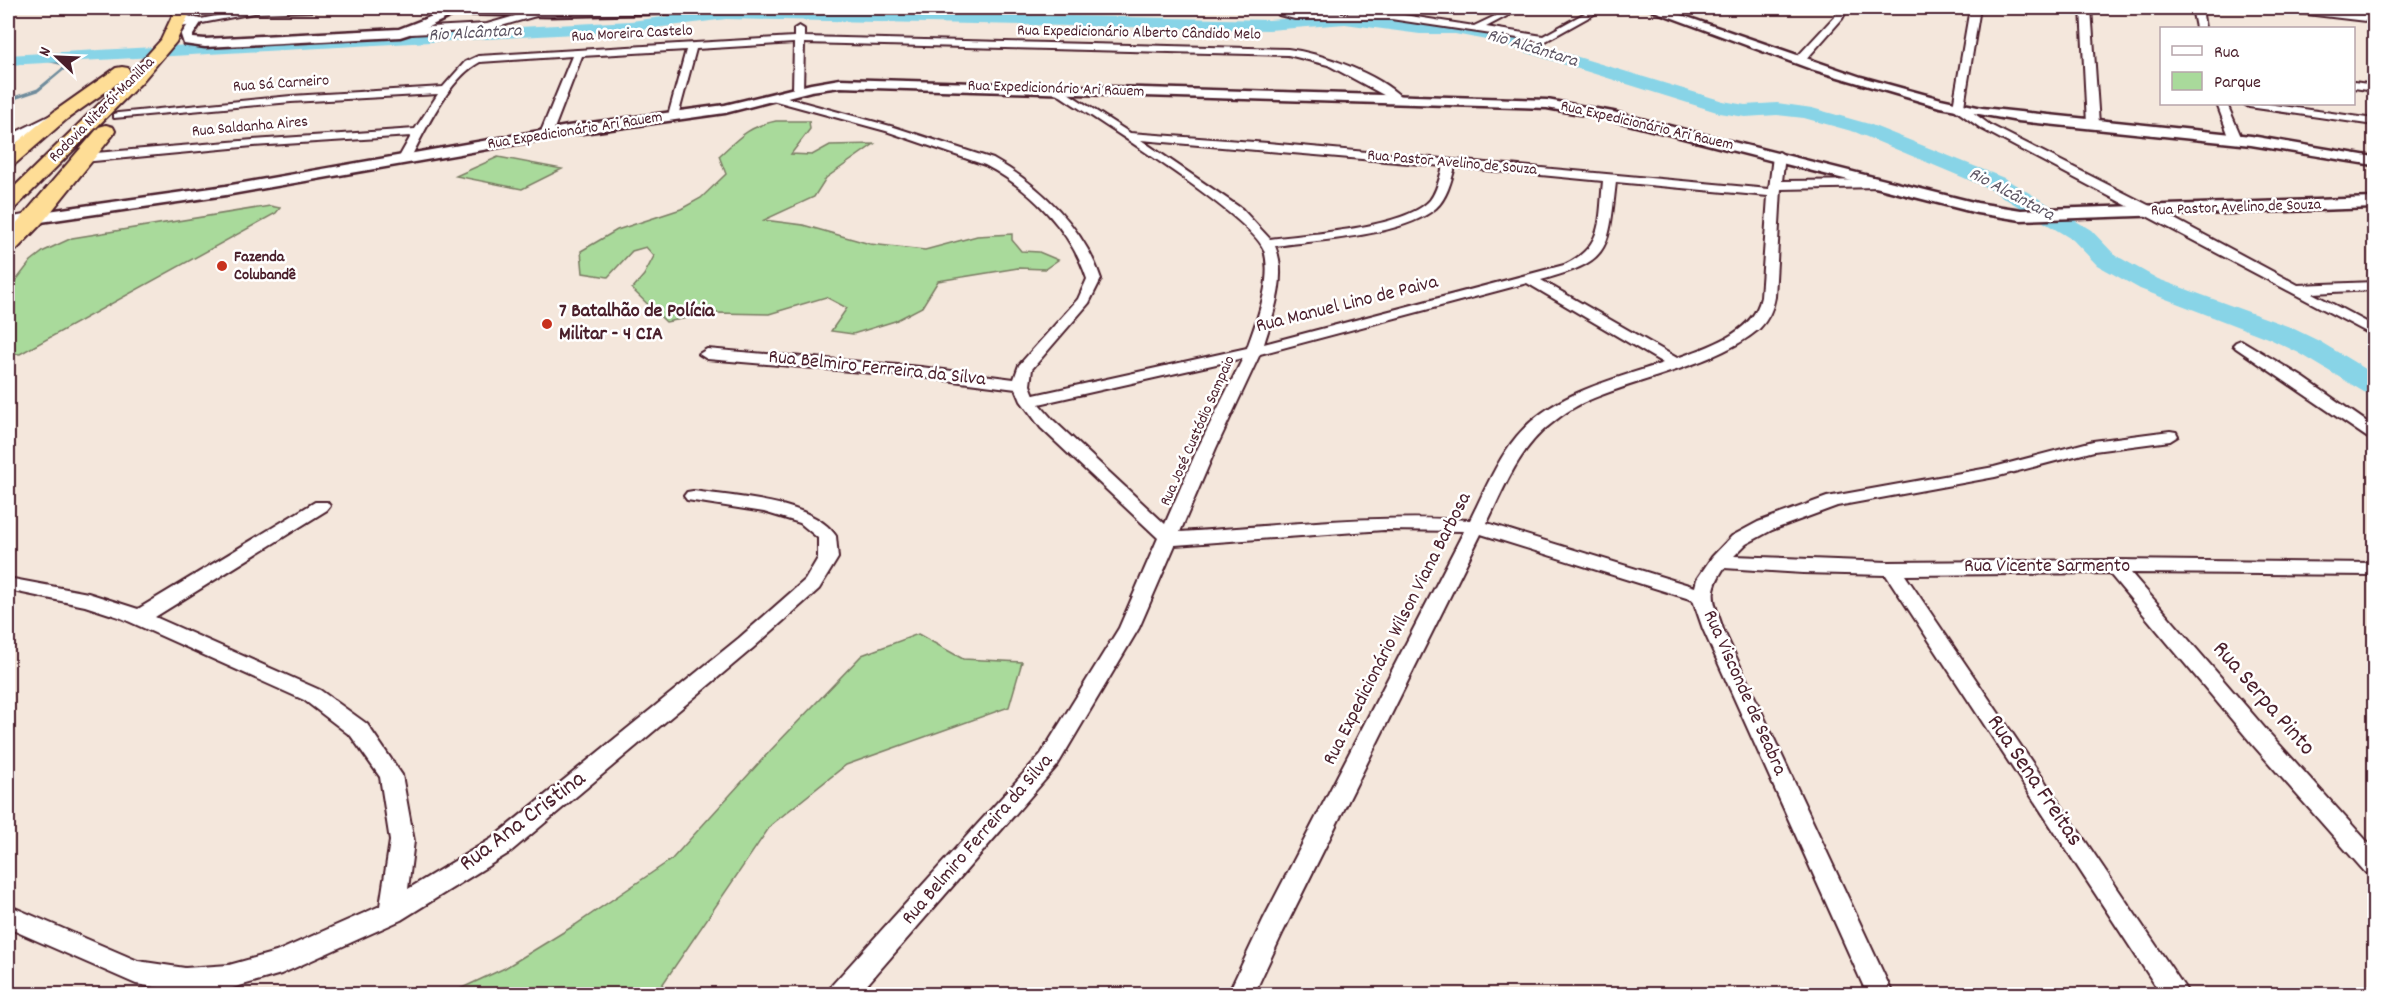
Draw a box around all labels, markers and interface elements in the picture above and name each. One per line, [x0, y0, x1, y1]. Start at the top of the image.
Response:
water label: Rio Alcântara [428, 19, 524, 49]
street label: Rua Moreira Castelo [571, 19, 693, 49]
street label: Rua Expedicionário Alberto Cândido Melo [1017, 19, 1261, 47]
water label: Rio Alcântara [1484, 23, 1582, 75]
north arrow [27, 27, 87, 87]
legend [2160, 27, 2355, 105]
text: Rua [2214, 41, 2240, 66]
street label: Rodovia Niterói-Manilha [45, 53, 159, 167]
street label: Rua Sá Carneiro [232, 69, 330, 99]
text: Parque [2214, 71, 2261, 96]
street label: Rua Expedicionário Ari Rauem [967, 74, 1145, 104]
street label: Rua Expedicionário Ari Rauem [1558, 95, 1736, 157]
street label: Rua Expedicionário Ari Rauem [486, 106, 664, 156]
street label: Rua Saldanha Aires [191, 110, 309, 144]
street label: Rua Pastor Avelino de Souza [1366, 144, 1538, 182]
water label: Rio Alcântara [1964, 162, 2059, 229]
street label: Rua Pastor Avelino de Souza [2151, 194, 2322, 222]
place label: Fazenda Colubandê [234, 246, 296, 287]
marker: Fazenda Colubandê [215, 259, 229, 273]
street label: Rua Manuel Lino de Paiva [1253, 269, 1442, 341]
place label: 7 Batalhão de Polícia Militar - 4 CIA [559, 298, 715, 349]
marker: 7 Batalhão de Polícia Militar - 4 CIA [540, 317, 554, 331]
street label: Rua Belmiro Ferreira da Silva [767, 344, 988, 394]
street label: Rua José Custódio Sampaio [1154, 352, 1242, 510]
street label: Rua Expedicionário Wilson Viana Barbosa [1317, 487, 1479, 770]
street label: Rua Vicente Sarmento [1964, 553, 2130, 581]
street label: Rua Visconde de Seabra [1695, 606, 1793, 781]
street label: Rua Serpa Pinto [2203, 634, 2323, 764]
street label: Rua Sena Freitas [1977, 708, 2091, 854]
street label: Rua Belmiro Ferreira da Silva [896, 748, 1061, 932]
street label: Rua Ana Cristina [453, 763, 594, 881]

